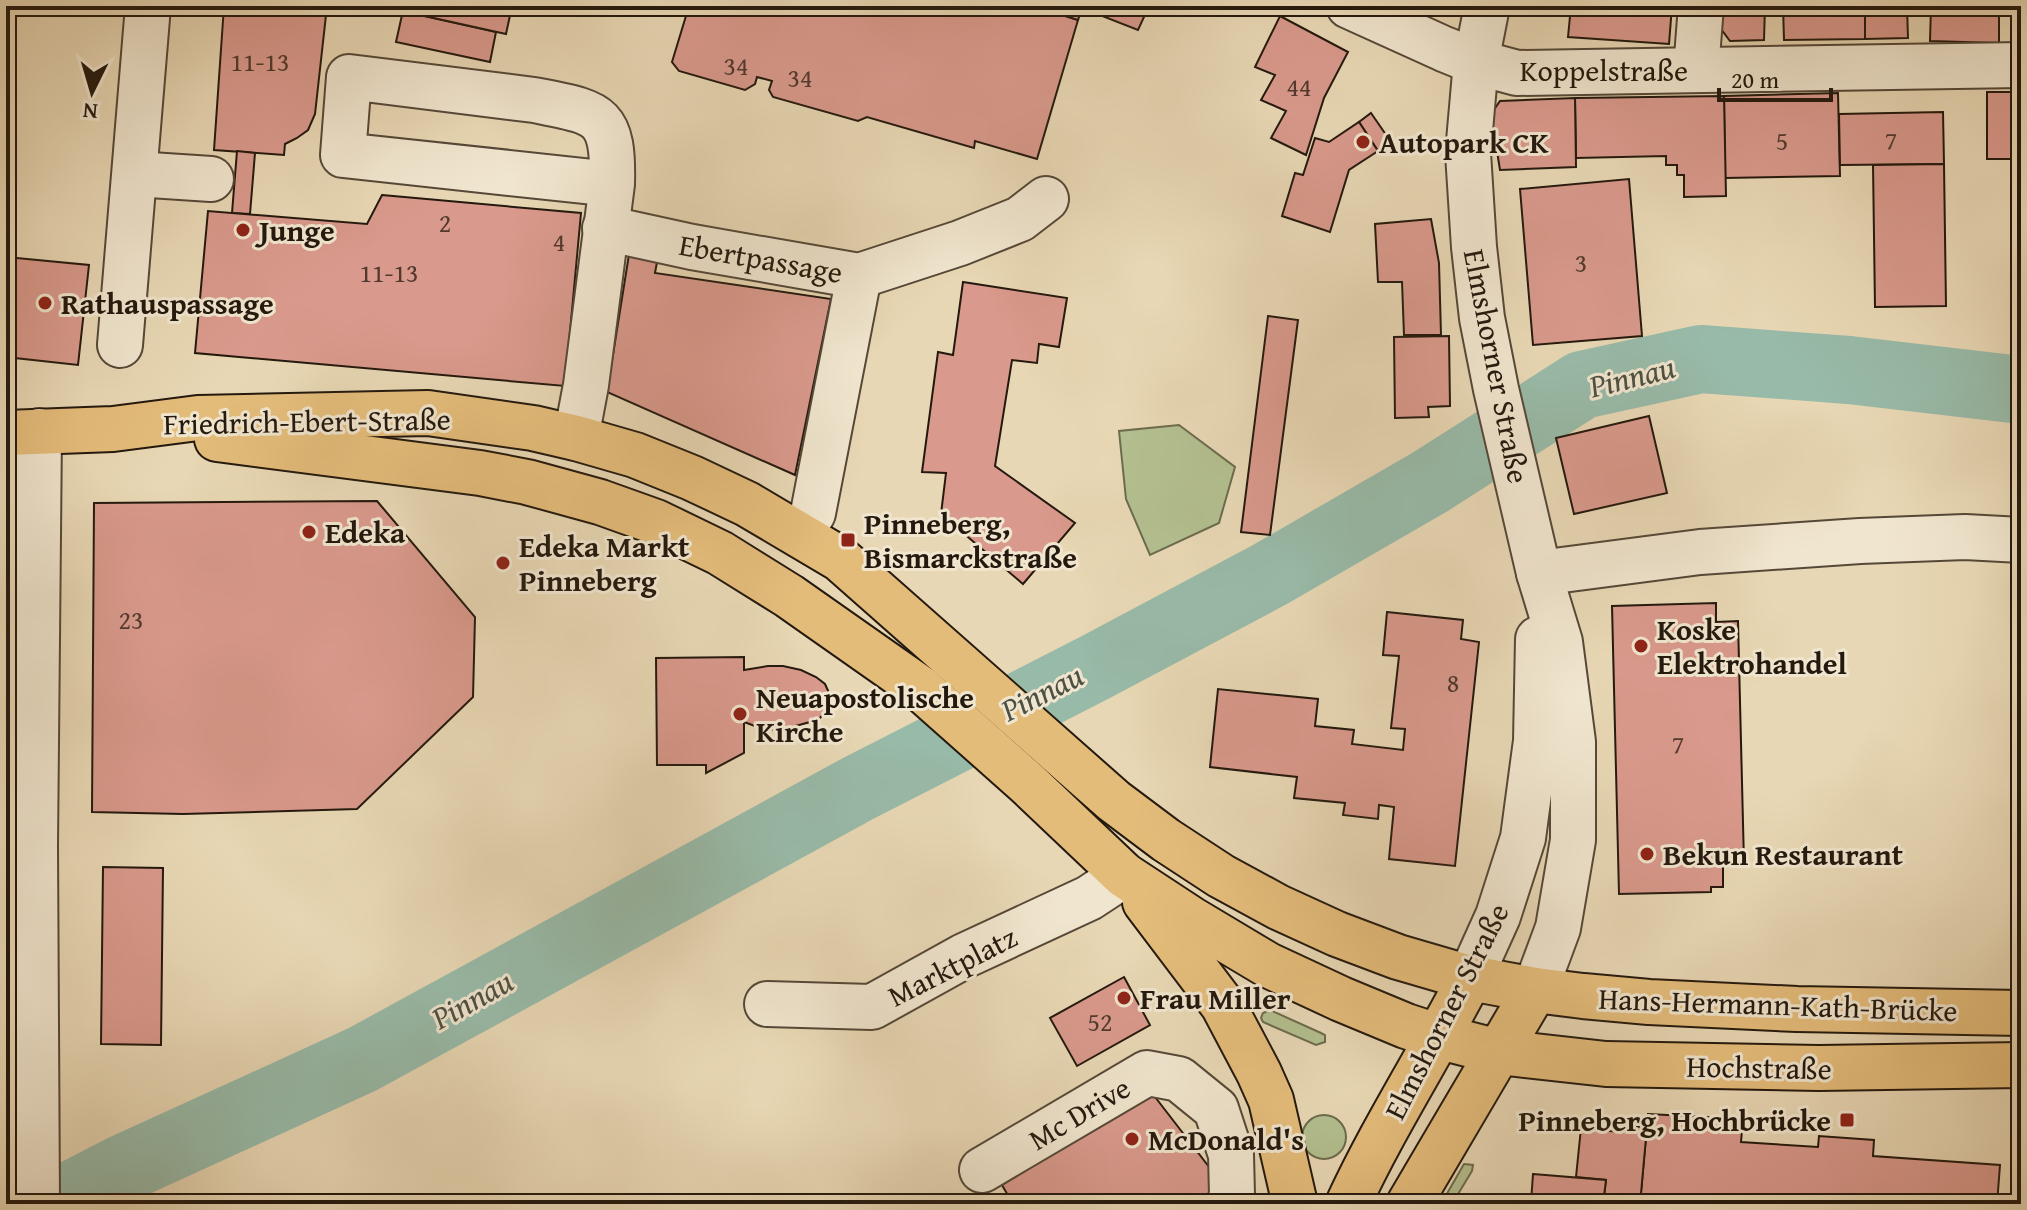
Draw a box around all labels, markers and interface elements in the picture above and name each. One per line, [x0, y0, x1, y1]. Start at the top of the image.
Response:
house number: 11-13 [231, 42, 290, 81]
house number: 34 [723, 46, 749, 85]
street label: Koppelstraße [1520, 48, 1688, 92]
north arrow [52, 52, 132, 132]
scale bar [1719, 52, 1831, 102]
house number: 34 [787, 58, 813, 97]
text: 20 m [1731, 62, 1779, 97]
house number: 44 [1286, 67, 1312, 106]
text: N [81, 95, 99, 129]
place label: Autopark CK [1379, 120, 1549, 164]
house number: 7 [1885, 120, 1897, 159]
house number: 5 [1776, 121, 1788, 160]
marker: Autopark CK [1354, 133, 1372, 151]
house number: 2 [439, 203, 451, 242]
place label: Junge [254, 208, 335, 252]
marker: Junge [234, 221, 252, 239]
house number: 4 [553, 222, 565, 261]
street label: Ebertpassage [676, 222, 846, 294]
house number: 3 [1575, 243, 1587, 282]
street label: Elmshorner Straße [1453, 245, 1541, 487]
house number: 11-13 [360, 253, 419, 292]
place label: Rathauspassage [61, 281, 274, 325]
marker: Rathauspassage [36, 294, 54, 312]
water label: Pinnau [1583, 343, 1680, 410]
street label: Friedrich-Ebert-Straße [163, 396, 451, 446]
place label: Pinneberg, Bismarckstraße [864, 501, 1077, 579]
place label: Edeka [325, 510, 406, 554]
marker: Edeka [300, 523, 318, 541]
place label: Edeka Markt Pinneberg [519, 524, 690, 602]
marker: Pinneberg, Bismarckstraße [839, 531, 857, 549]
marker: Edeka Markt Pinneberg [494, 554, 512, 572]
house number: 23 [118, 600, 144, 639]
place label: Koske Elektrohandel [1657, 607, 1847, 685]
marker: Koske Elektrohandel [1632, 637, 1650, 655]
water label: Pinnau [992, 651, 1092, 733]
house number: 8 [1447, 663, 1459, 702]
place label: Neuapostolische Kirche [756, 675, 974, 753]
marker: Neuapostolische Kirche [731, 705, 749, 723]
house number: 7 [1672, 724, 1684, 763]
place label: Bekun Restaurant [1663, 832, 1904, 876]
marker: Bekun Restaurant [1638, 845, 1656, 863]
street label: Elmshorner Straße [1372, 895, 1520, 1127]
street label: Marktplatz [880, 915, 1024, 1017]
water label: Pinnau [422, 957, 522, 1041]
place label: Frau Miller [1140, 976, 1291, 1020]
street label: Hans-Hermann-Kath-Brücke [1598, 976, 1958, 1032]
marker: Frau Miller [1115, 989, 1133, 1007]
house number: 52 [1087, 1002, 1113, 1041]
street label: Hochstraße [1686, 1044, 1832, 1090]
street label: Mc Drive [1020, 1065, 1138, 1161]
place label: Pinneberg, Hochbrücke [1518, 1098, 1831, 1142]
marker: Pinneberg, Hochbrücke [1838, 1111, 1856, 1129]
place label: McDonald's [1148, 1117, 1304, 1161]
marker: McDonald's [1123, 1130, 1141, 1148]

